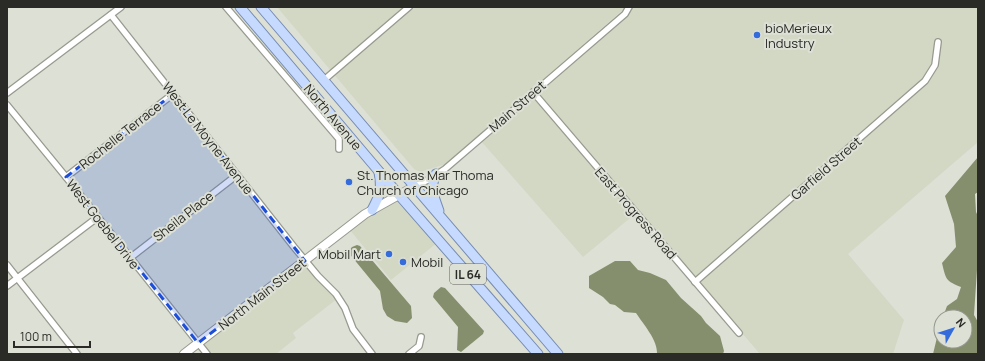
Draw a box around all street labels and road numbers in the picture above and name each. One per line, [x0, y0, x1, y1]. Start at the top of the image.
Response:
street label: Main Street [485, 76, 549, 136]
street label: West Le Moyne Avenue [158, 78, 258, 198]
street label: North Avenue [300, 80, 366, 154]
street label: Rochelle Terrace [75, 97, 165, 173]
street label: Garfield Street [787, 132, 865, 204]
street label: East Progress Road [591, 163, 681, 263]
street label: West Goebel Drive [62, 175, 144, 273]
street label: Sheila Place [149, 187, 217, 245]
street label: North Main Street [214, 254, 310, 334]
road number: IL 64 [450, 264, 486, 284]

